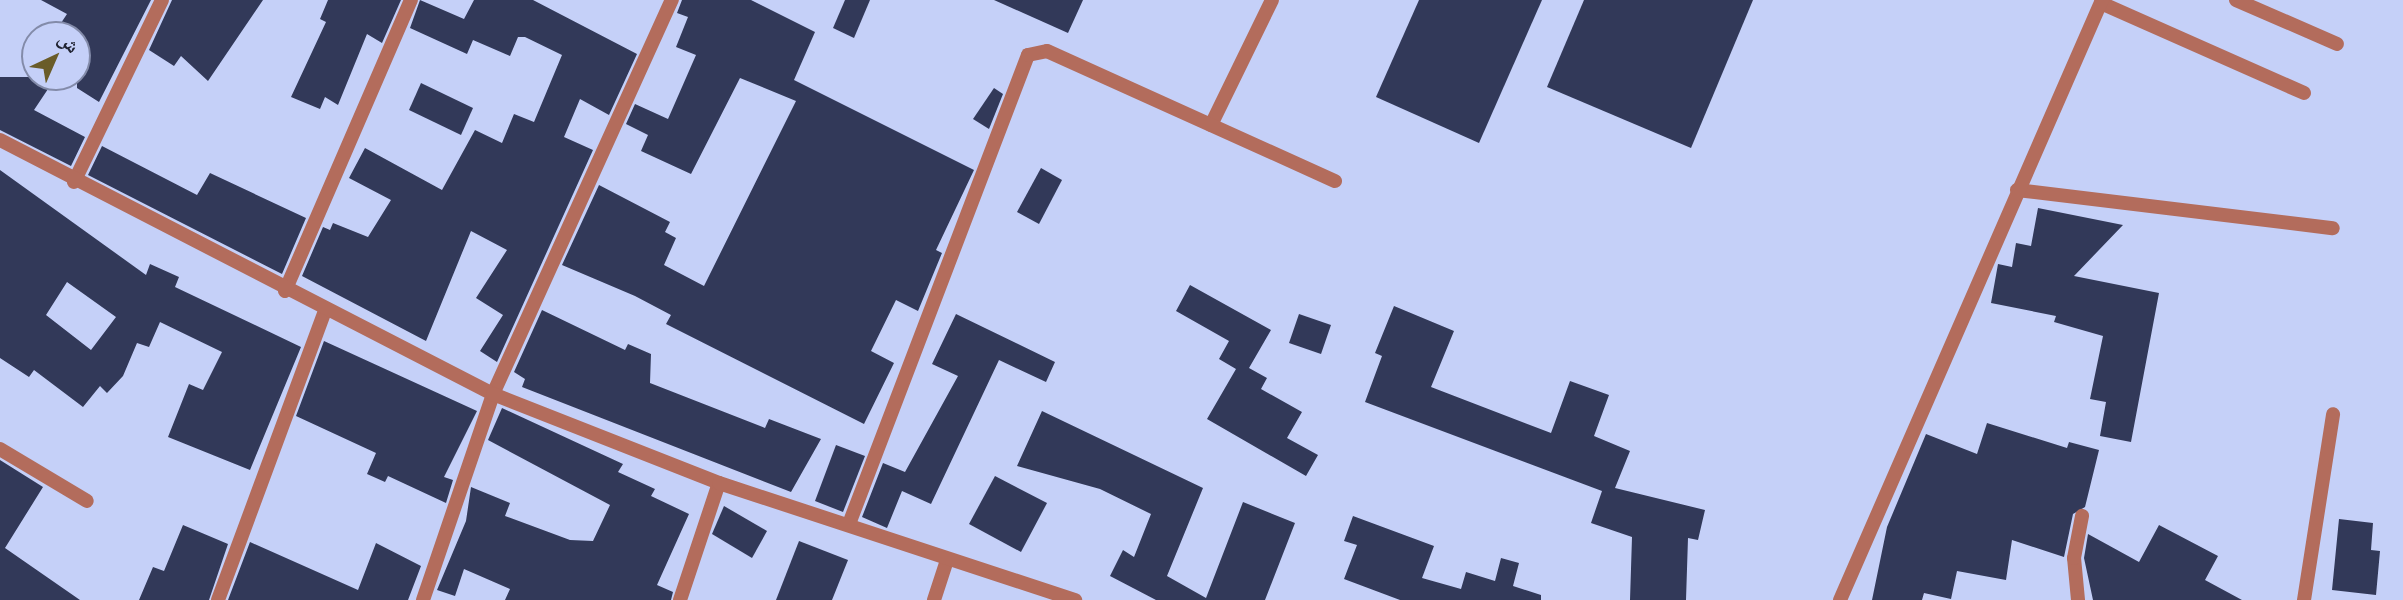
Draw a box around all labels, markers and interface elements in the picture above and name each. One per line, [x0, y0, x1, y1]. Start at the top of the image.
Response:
north arrow [21, 21, 91, 91]
text: ش [54, 26, 85, 58]

